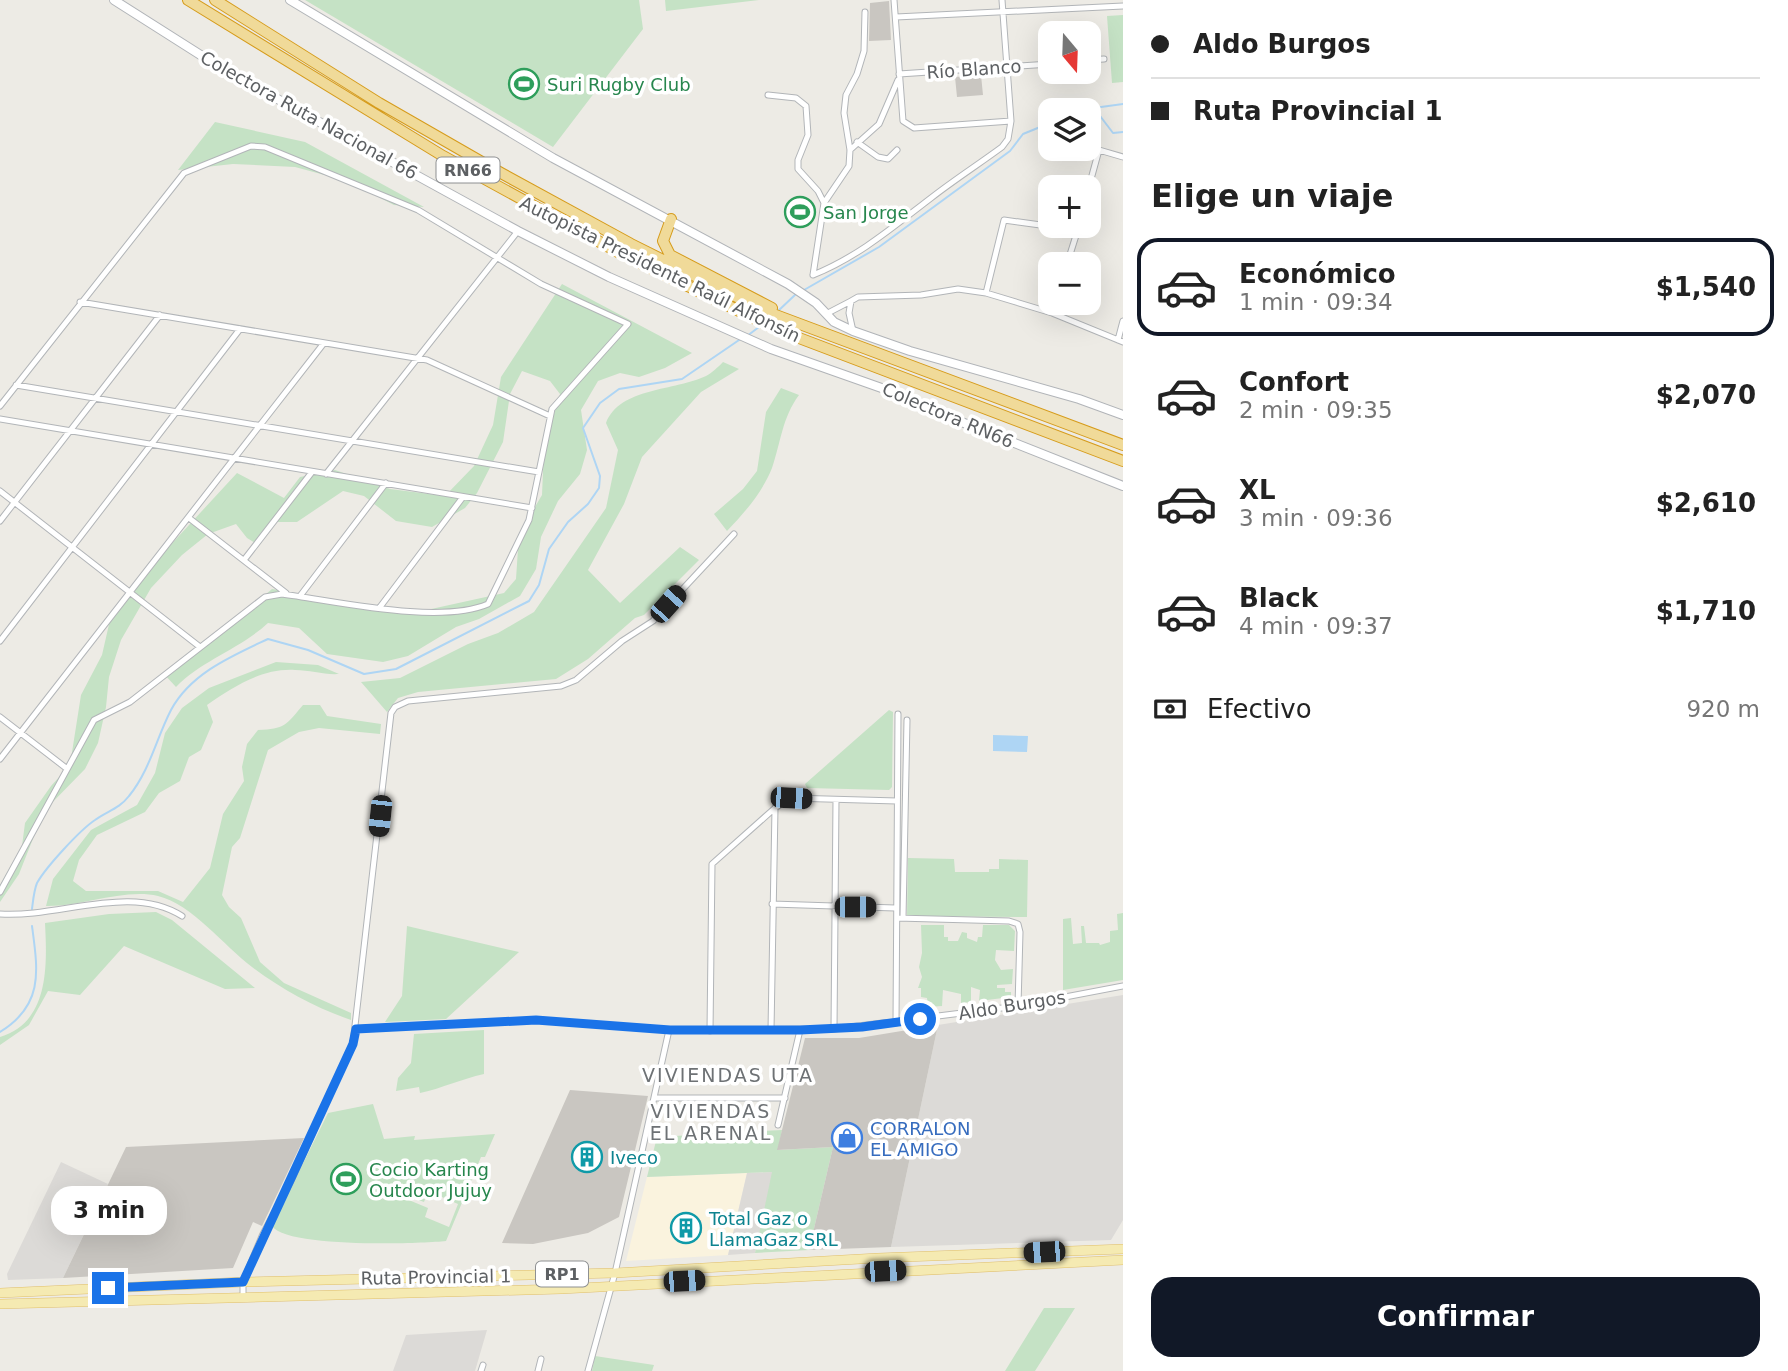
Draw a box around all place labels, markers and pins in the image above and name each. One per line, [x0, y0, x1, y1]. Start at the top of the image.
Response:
sports icon: Suri Rugby Club [507, 67, 541, 101]
place label: Suri Rugby Club [547, 74, 691, 95]
sports icon: San Jorge [783, 195, 817, 229]
place label: San Jorge [823, 202, 909, 223]
place label: CORRALON EL AMIGO [870, 1118, 970, 1160]
shop icon: CORRALON EL AMIGO [830, 1121, 864, 1155]
building icon: Iveco [570, 1140, 604, 1174]
place label: Iveco [610, 1147, 658, 1168]
place label: Cocio Karting Outdoor Jujuy [369, 1159, 492, 1201]
sports icon: Cocio Karting Outdoor Jujuy [329, 1162, 363, 1196]
place label: Total Gaz o LlamaGaz SRL [708, 1208, 838, 1250]
building icon: Total Gaz o LlamaGaz SRL [669, 1211, 703, 1245]

